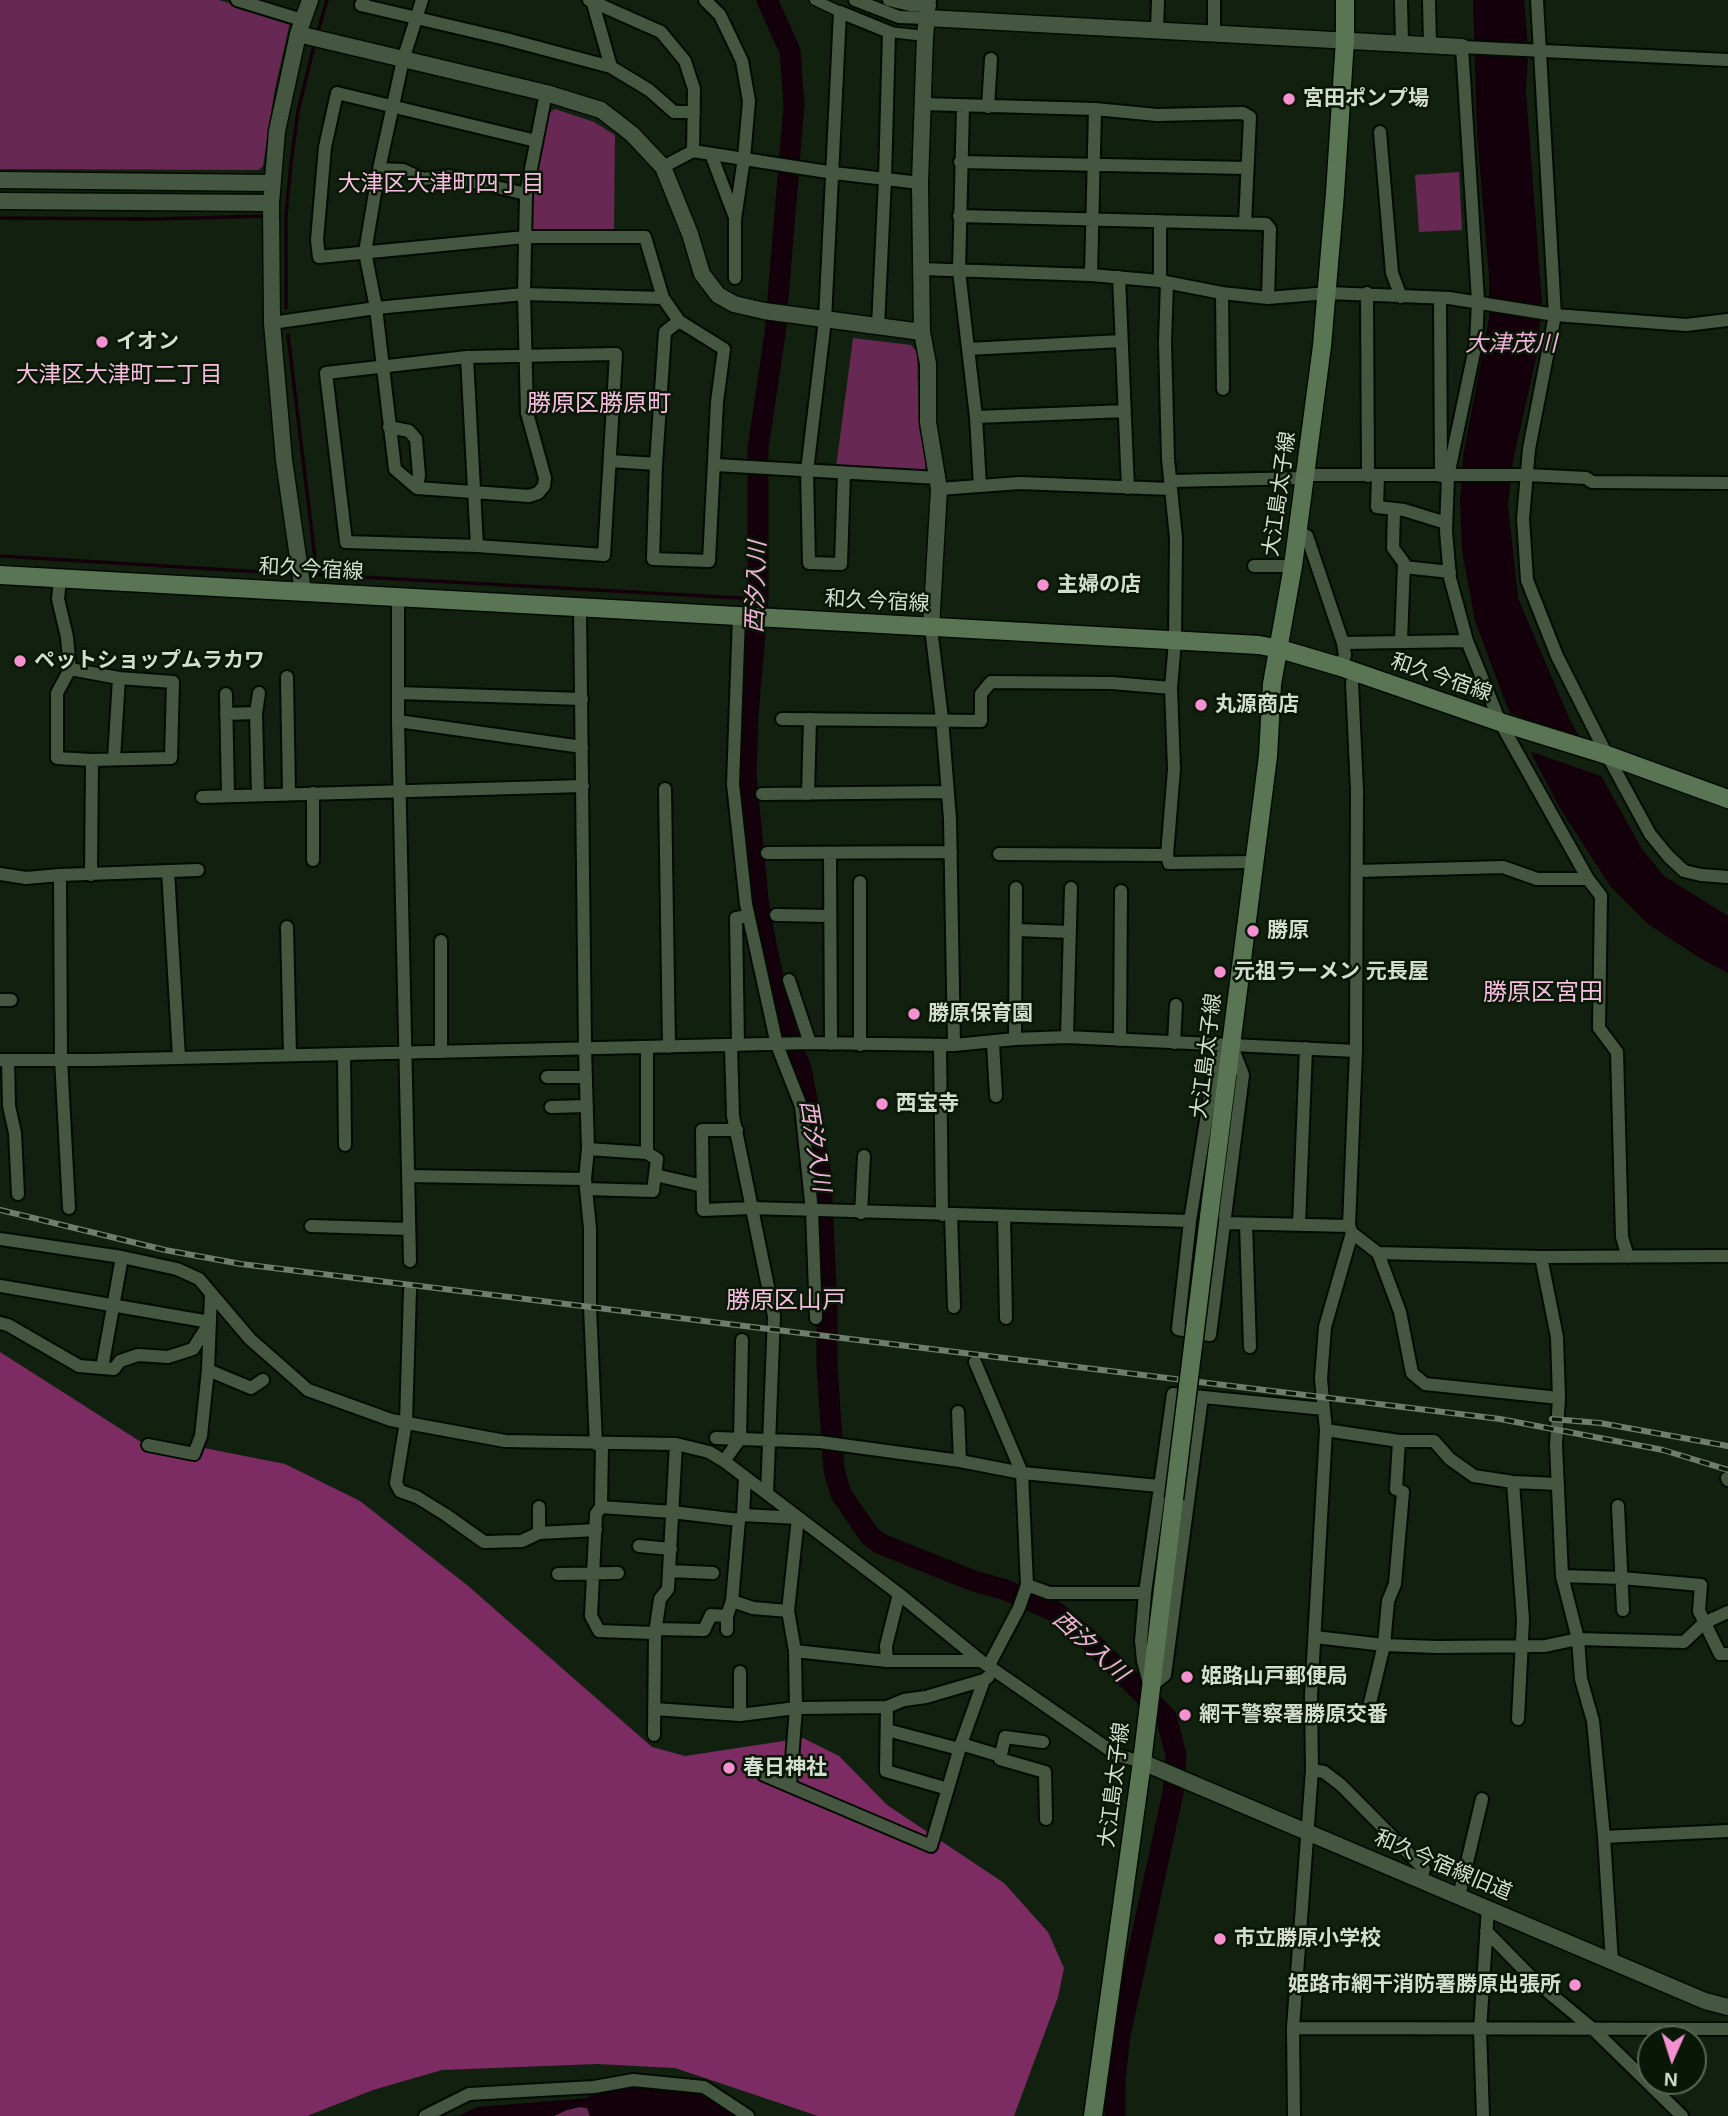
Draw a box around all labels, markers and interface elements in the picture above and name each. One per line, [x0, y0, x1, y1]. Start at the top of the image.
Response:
place label: 宮田ポンプ場 [1303, 86, 1429, 112]
marker: 宮田ポンプ場 [1281, 91, 1297, 107]
district label: 大津区大津町四丁目 [338, 171, 544, 199]
place label: イオン [116, 329, 179, 355]
water label: 大津茂川 [1465, 331, 1557, 359]
marker: イオン [94, 334, 110, 350]
district label: 大津区大津町二丁目 [16, 362, 222, 390]
district label: 勝原区勝原町 [527, 390, 671, 418]
street label: 大江島太子線 [1259, 430, 1301, 558]
water label: 西汐入川 [742, 541, 772, 633]
street label: 和久今宿線 [258, 555, 364, 585]
place label: 主婦の店 [1057, 572, 1141, 598]
marker: 主婦の店 [1035, 577, 1051, 593]
street label: 和久今宿線 [824, 587, 930, 617]
place label: ペットショップムラカワ [34, 648, 265, 674]
street label: 和久今宿線 [1387, 649, 1495, 707]
marker: ペットショップムラカワ [12, 653, 28, 669]
place label: 丸源商店 [1215, 692, 1299, 718]
marker: 丸源商店 [1193, 697, 1209, 713]
place label: 勝原 [1267, 918, 1309, 944]
marker: 勝原 [1245, 923, 1261, 939]
place label: 元祖ラーメン 元長屋 [1234, 959, 1429, 985]
marker: 元祖ラーメン 元長屋 [1212, 964, 1228, 980]
district label: 勝原区宮田 [1483, 979, 1603, 1007]
street label: 大江島太子線 [1187, 992, 1227, 1120]
place label: 勝原保育園 [928, 1001, 1033, 1027]
marker: 勝原保育園 [906, 1006, 922, 1022]
place label: 西宝寺 [896, 1091, 959, 1117]
marker: 西宝寺 [874, 1096, 890, 1112]
water label: 西汐入川 [793, 1098, 835, 1194]
district label: 勝原区山戸 [726, 1287, 846, 1315]
water label: 西汐入川 [1047, 1606, 1133, 1688]
place label: 姫路山戸郵便局 [1201, 1664, 1348, 1690]
marker: 姫路山戸郵便局 [1179, 1669, 1195, 1685]
place label: 網干警察署勝原交番 [1199, 1702, 1388, 1728]
marker: 網干警察署勝原交番 [1177, 1707, 1193, 1723]
street label: 大江島太子線 [1095, 1721, 1135, 1849]
place label: 春日神社 [743, 1755, 827, 1781]
marker: 春日神社 [721, 1760, 737, 1776]
street label: 和久今宿線旧道 [1370, 1826, 1516, 1906]
place label: 市立勝原小学校 [1234, 1926, 1381, 1952]
marker: 市立勝原小学校 [1212, 1931, 1228, 1947]
place label: 姫路市網干消防署勝原出張所 [1288, 1972, 1561, 1998]
marker: 姫路市網干消防署勝原出張所 [1567, 1977, 1583, 1993]
north arrow [1637, 2025, 1707, 2095]
text: N [1664, 2069, 1678, 2090]

